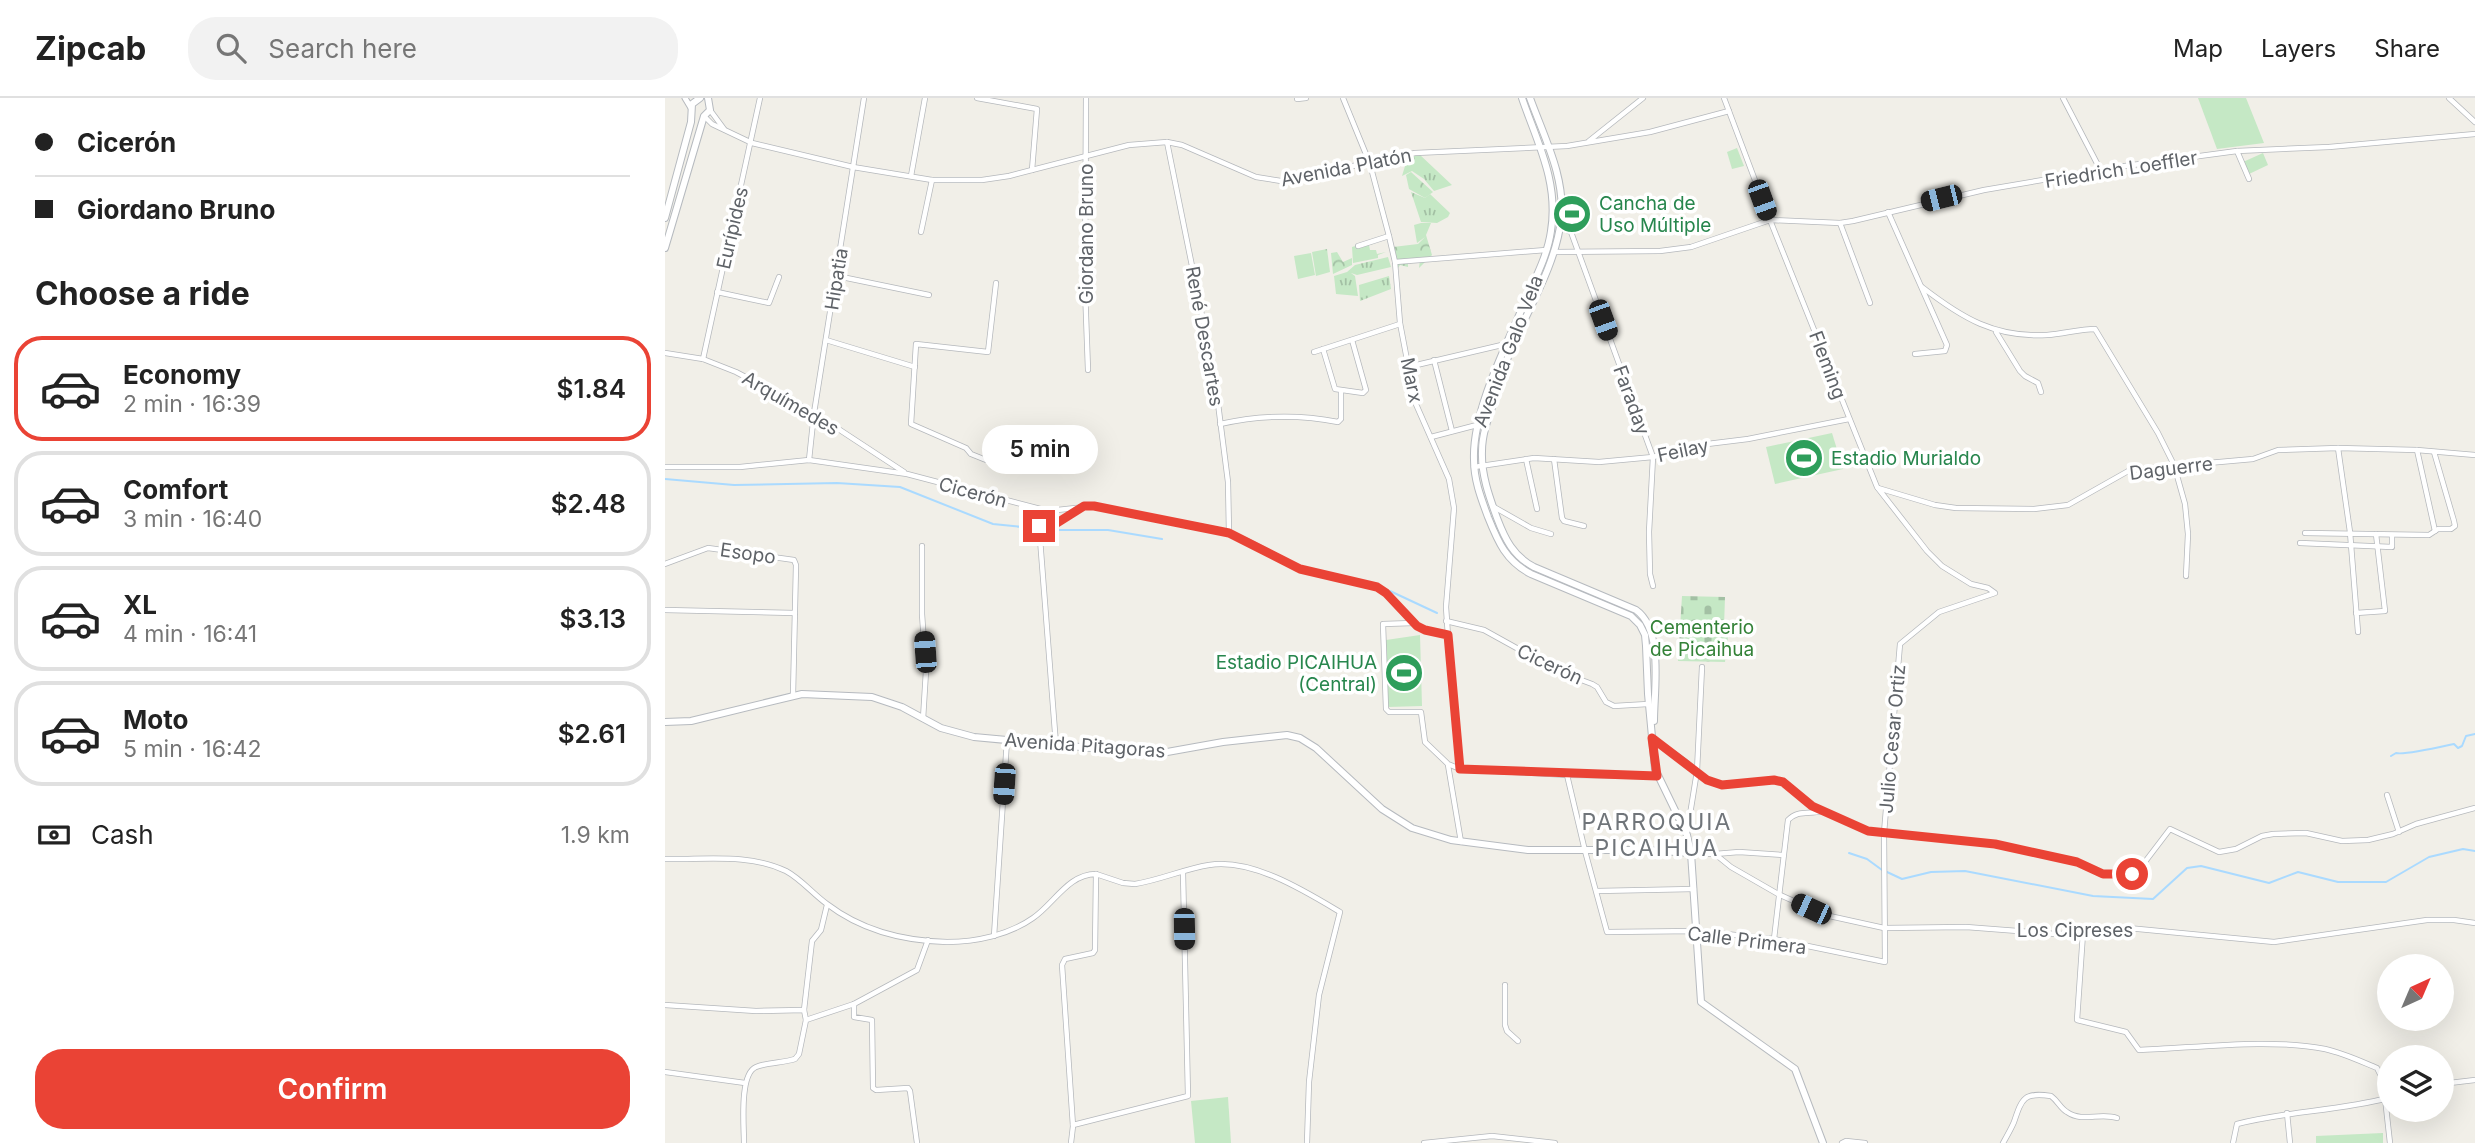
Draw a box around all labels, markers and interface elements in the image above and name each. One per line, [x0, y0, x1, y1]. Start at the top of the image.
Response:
search box [188, 17, 678, 80]
text: Zipcab [35, 28, 146, 68]
icon: search [212, 29, 250, 67]
text: Search here [268, 33, 417, 64]
text: Map [2173, 34, 2223, 63]
text: Layers [2261, 34, 2336, 63]
text: Share [2374, 34, 2440, 63]
text: Cicerón [77, 127, 176, 158]
street label: Avenida Platón [1279, 144, 1413, 191]
street label: Friedrich Loeffler [2043, 146, 2199, 193]
street label: Giordano Bruno [1075, 164, 1098, 304]
car [1745, 177, 1780, 223]
car [1919, 183, 1964, 213]
street label: Eurípides [712, 185, 753, 271]
place label: Cancha de Uso Múltiple [1599, 192, 1711, 237]
sports icon: Cancha de Uso Múltiple [1551, 193, 1593, 235]
text: Giordano Bruno [77, 194, 275, 225]
street label: Hipatia [820, 246, 853, 312]
street label: René Descartes [1181, 264, 1228, 408]
street label: Avenida Galo Vela [1469, 272, 1548, 431]
text: Choose a ride [35, 274, 250, 313]
car [1586, 297, 1621, 343]
street label: Fleming [1804, 328, 1851, 402]
street label: Marx [1396, 355, 1428, 405]
icon: car [39, 357, 102, 420]
text: Economy [123, 359, 241, 390]
street label: Faraday [1608, 362, 1655, 438]
street label: Arquímedes [738, 367, 843, 440]
text: $1.84 [557, 373, 626, 404]
text: 2 min · 16:39 [123, 390, 261, 418]
callout: 5 min [981, 424, 1097, 474]
street label: Feilay [1655, 434, 1711, 467]
text: 5 min [1009, 435, 1071, 463]
sports icon: Estadio Murialdo [1783, 437, 1825, 479]
place label: Estadio Murialdo [1831, 447, 1981, 470]
street label: Daguerre [2128, 452, 2214, 485]
icon: car [39, 472, 102, 535]
street label: Cicerón [936, 472, 1010, 513]
text: Comfort [123, 474, 228, 505]
text: $2.48 [551, 488, 626, 519]
text: 3 min · 16:40 [123, 505, 262, 533]
route end [1023, 510, 1055, 542]
street label: Esopo [719, 538, 777, 569]
icon: car [39, 587, 102, 650]
text: XL [123, 589, 157, 620]
text: $3.13 [560, 603, 626, 634]
park label: Cementerio de Picaihua [1650, 616, 1754, 661]
text: 4 min · 16:41 [123, 620, 257, 648]
car [914, 630, 937, 674]
street label: Cicerón [1513, 639, 1586, 690]
place label: Estadio PICAIHUA (Central) [1216, 651, 1377, 696]
sports icon: Estadio PICAIHUA (Central) [1383, 652, 1425, 694]
street label: Julio Cesar Ortiz [1875, 664, 1910, 814]
icon: car [39, 702, 102, 765]
text: Moto [123, 704, 188, 735]
text: $2.61 [558, 718, 626, 749]
street label: Avenida Pitagoras [1004, 728, 1166, 763]
text: 5 min · 16:42 [123, 735, 261, 763]
car [993, 762, 1016, 806]
district label: PARROQUIA PICAIHUA [1582, 808, 1732, 862]
icon: cash [35, 816, 73, 854]
text: Cash [91, 819, 154, 850]
text: 1.9 km [561, 821, 630, 849]
route start [2116, 858, 2148, 890]
car [1788, 891, 1835, 927]
car [1174, 908, 1195, 950]
street label: Los Cipreses [2017, 919, 2133, 942]
street label: Calle Primera [1686, 922, 1808, 959]
north arrow [2377, 954, 2453, 1031]
map controls [2377, 954, 2454, 1122]
button: layers [2377, 1045, 2454, 1122]
button: Confirm [35, 1049, 630, 1129]

